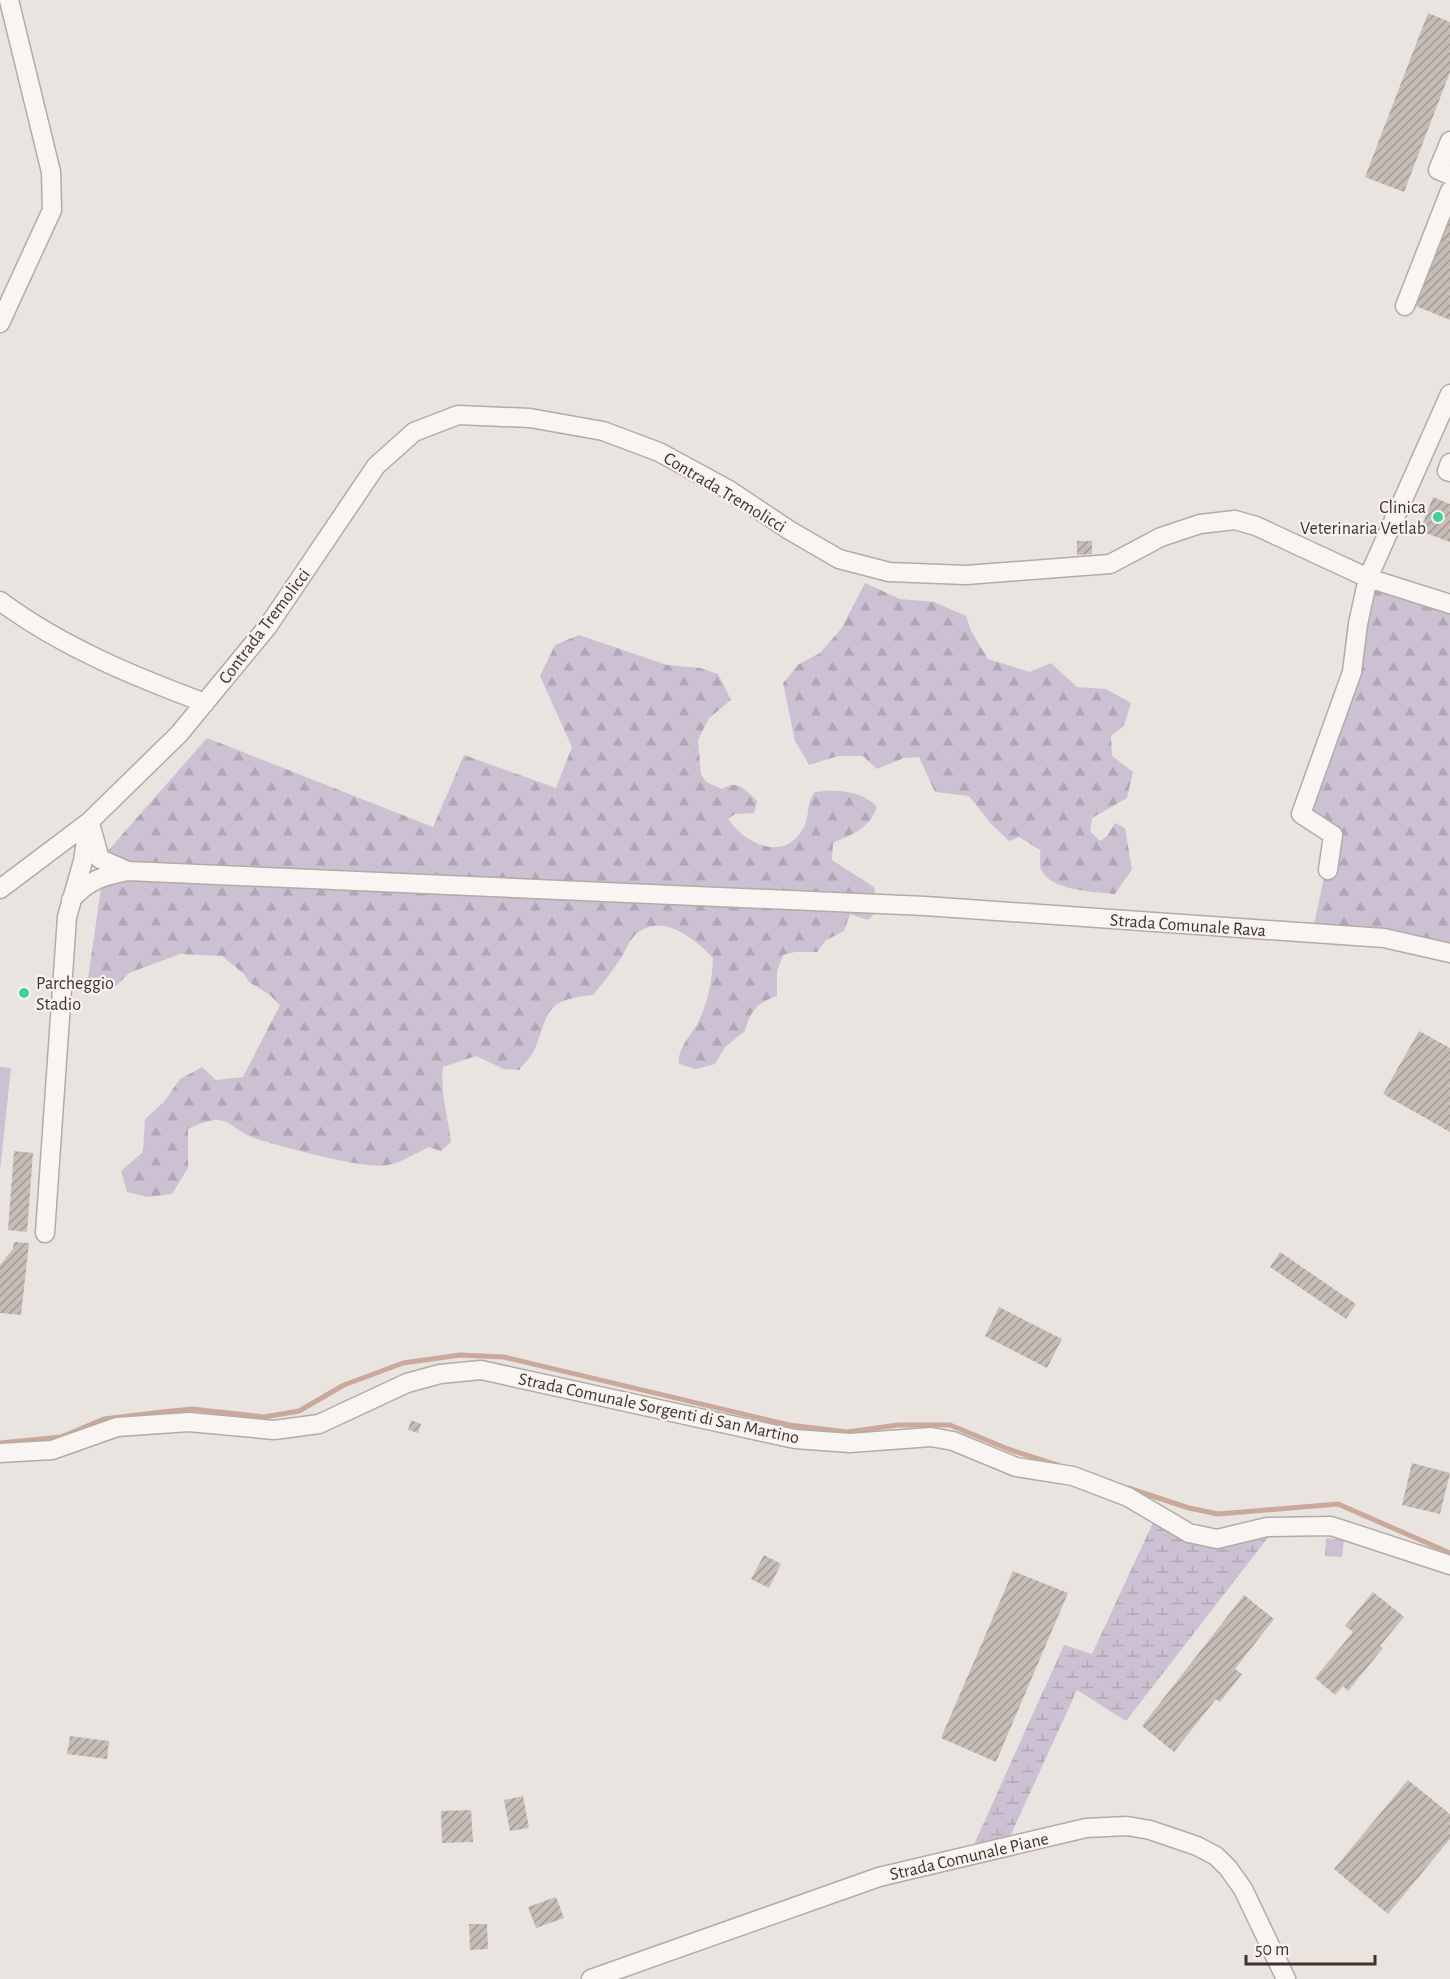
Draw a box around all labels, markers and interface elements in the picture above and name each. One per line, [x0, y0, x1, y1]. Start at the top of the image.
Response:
street label: Contrada Tremolicci [660, 449, 789, 536]
place label: Clinica Veterinaria Vetlab [1300, 499, 1426, 538]
marker: Clinica Veterinaria Vetlab [1431, 510, 1445, 524]
street label: Contrada Tremolicci [216, 566, 314, 688]
street label: Strada Comunale Rava [1109, 912, 1267, 940]
place label: Parcheggio Stadio [36, 975, 114, 1014]
marker: Parcheggio Stadio [17, 986, 31, 1000]
street label: Strada Comunale Sorgenti di San Martino [517, 1370, 801, 1448]
street label: Strada Comunale Piane [888, 1830, 1050, 1884]
scale bar [1246, 1928, 1375, 1966]
text: 50 m [1255, 1941, 1289, 1959]

